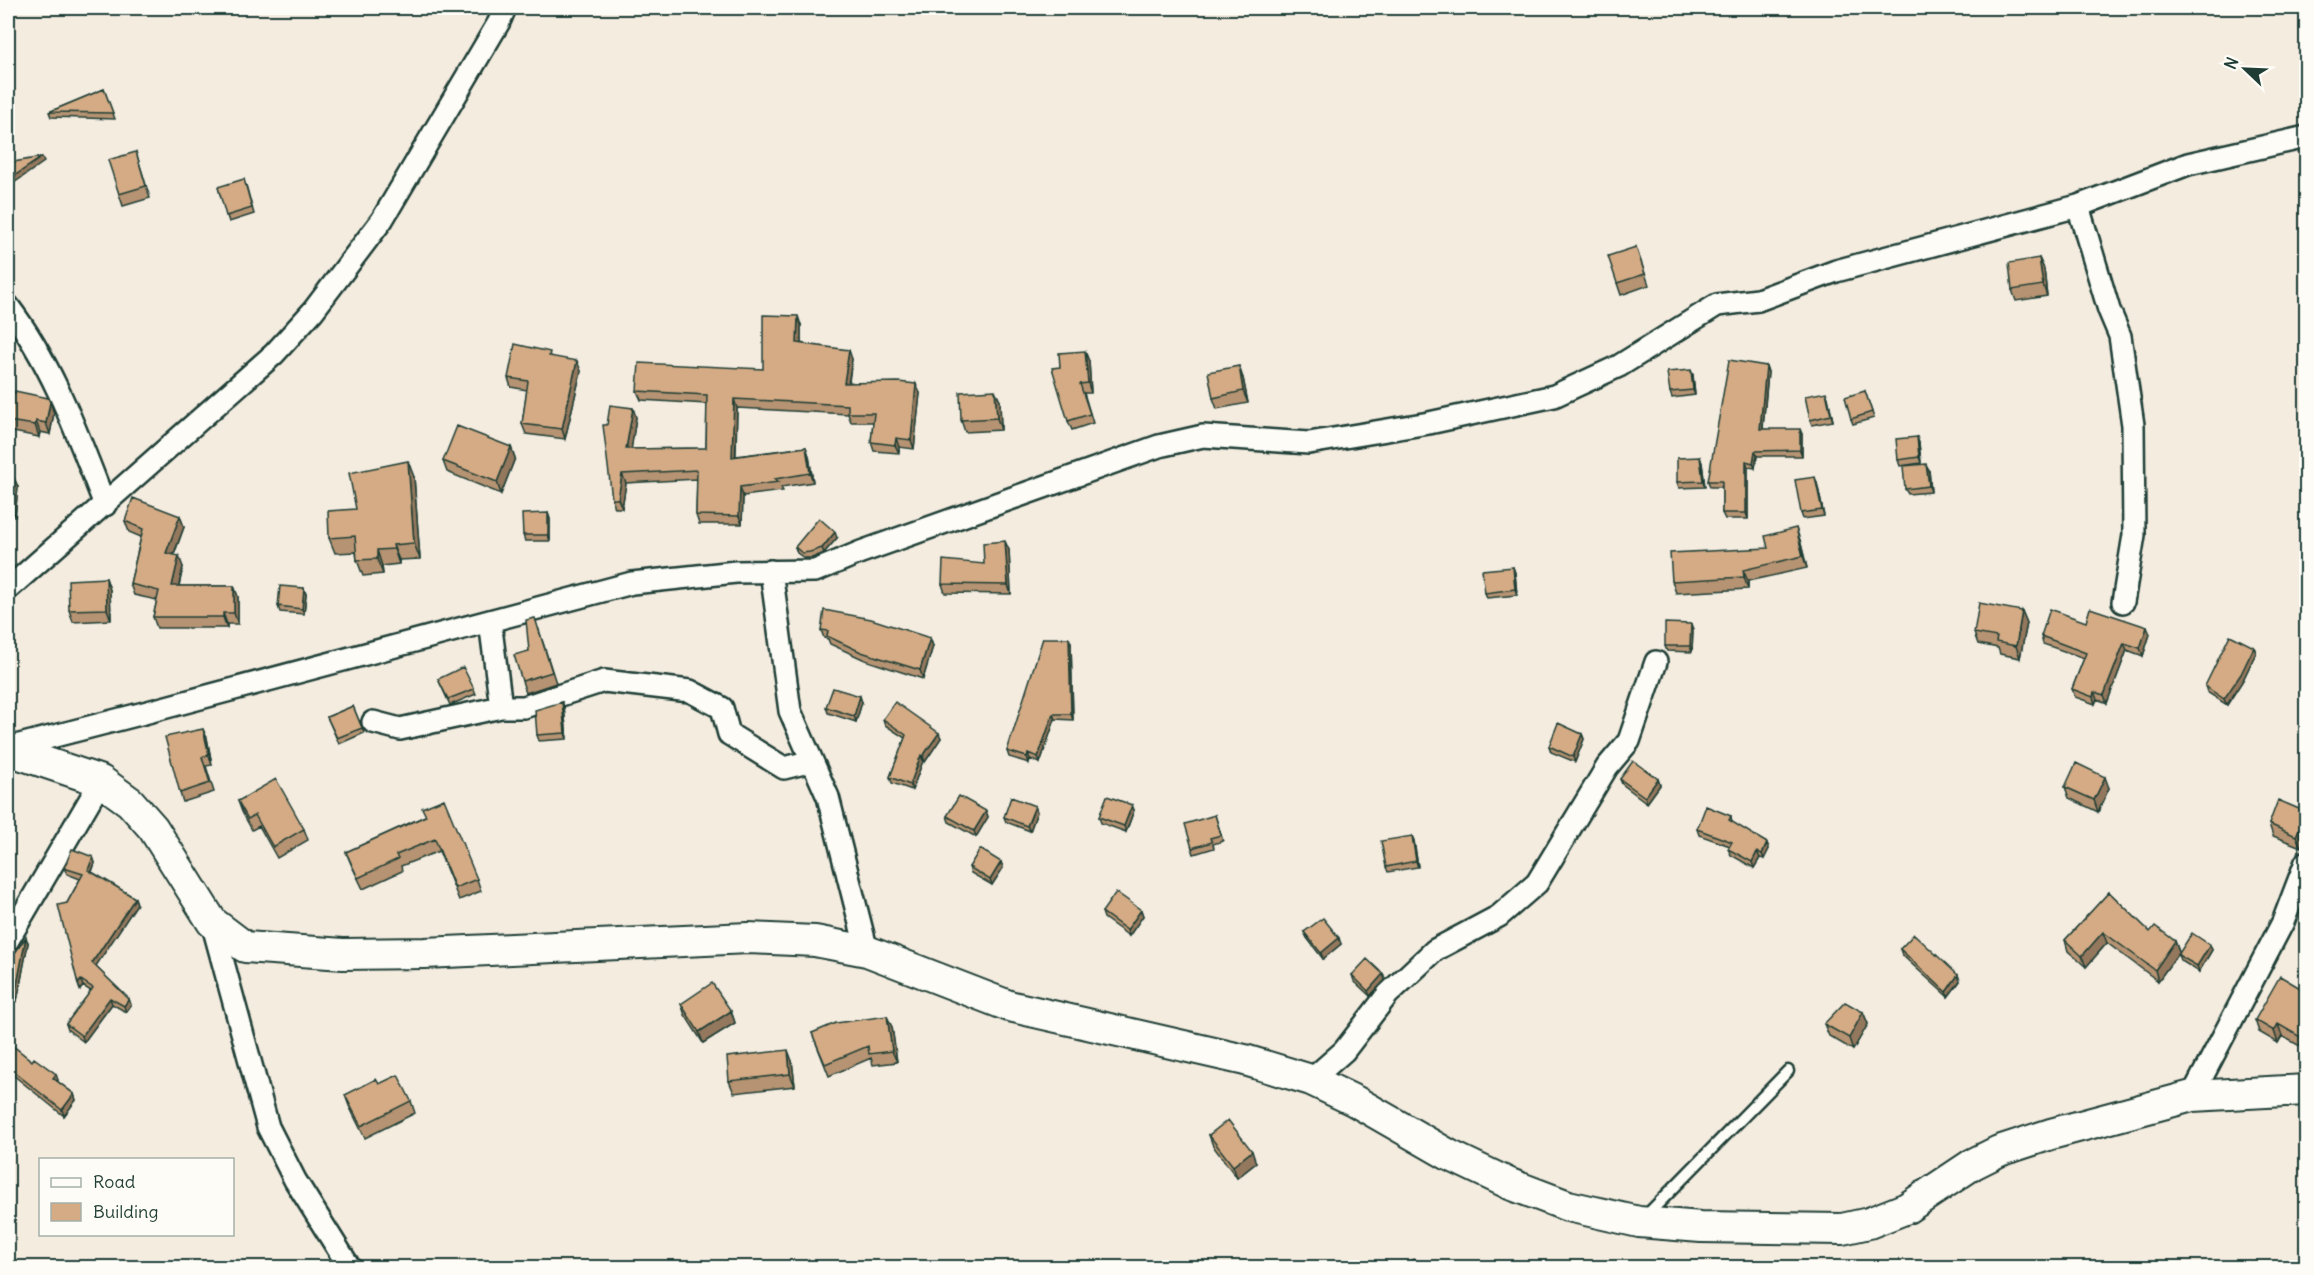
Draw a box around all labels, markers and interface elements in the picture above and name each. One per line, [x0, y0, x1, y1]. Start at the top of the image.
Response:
north arrow [2215, 39, 2275, 99]
text: N [2220, 54, 2243, 72]
legend [39, 1158, 234, 1236]
text: Road [93, 1170, 136, 1193]
text: Building [93, 1200, 158, 1223]

